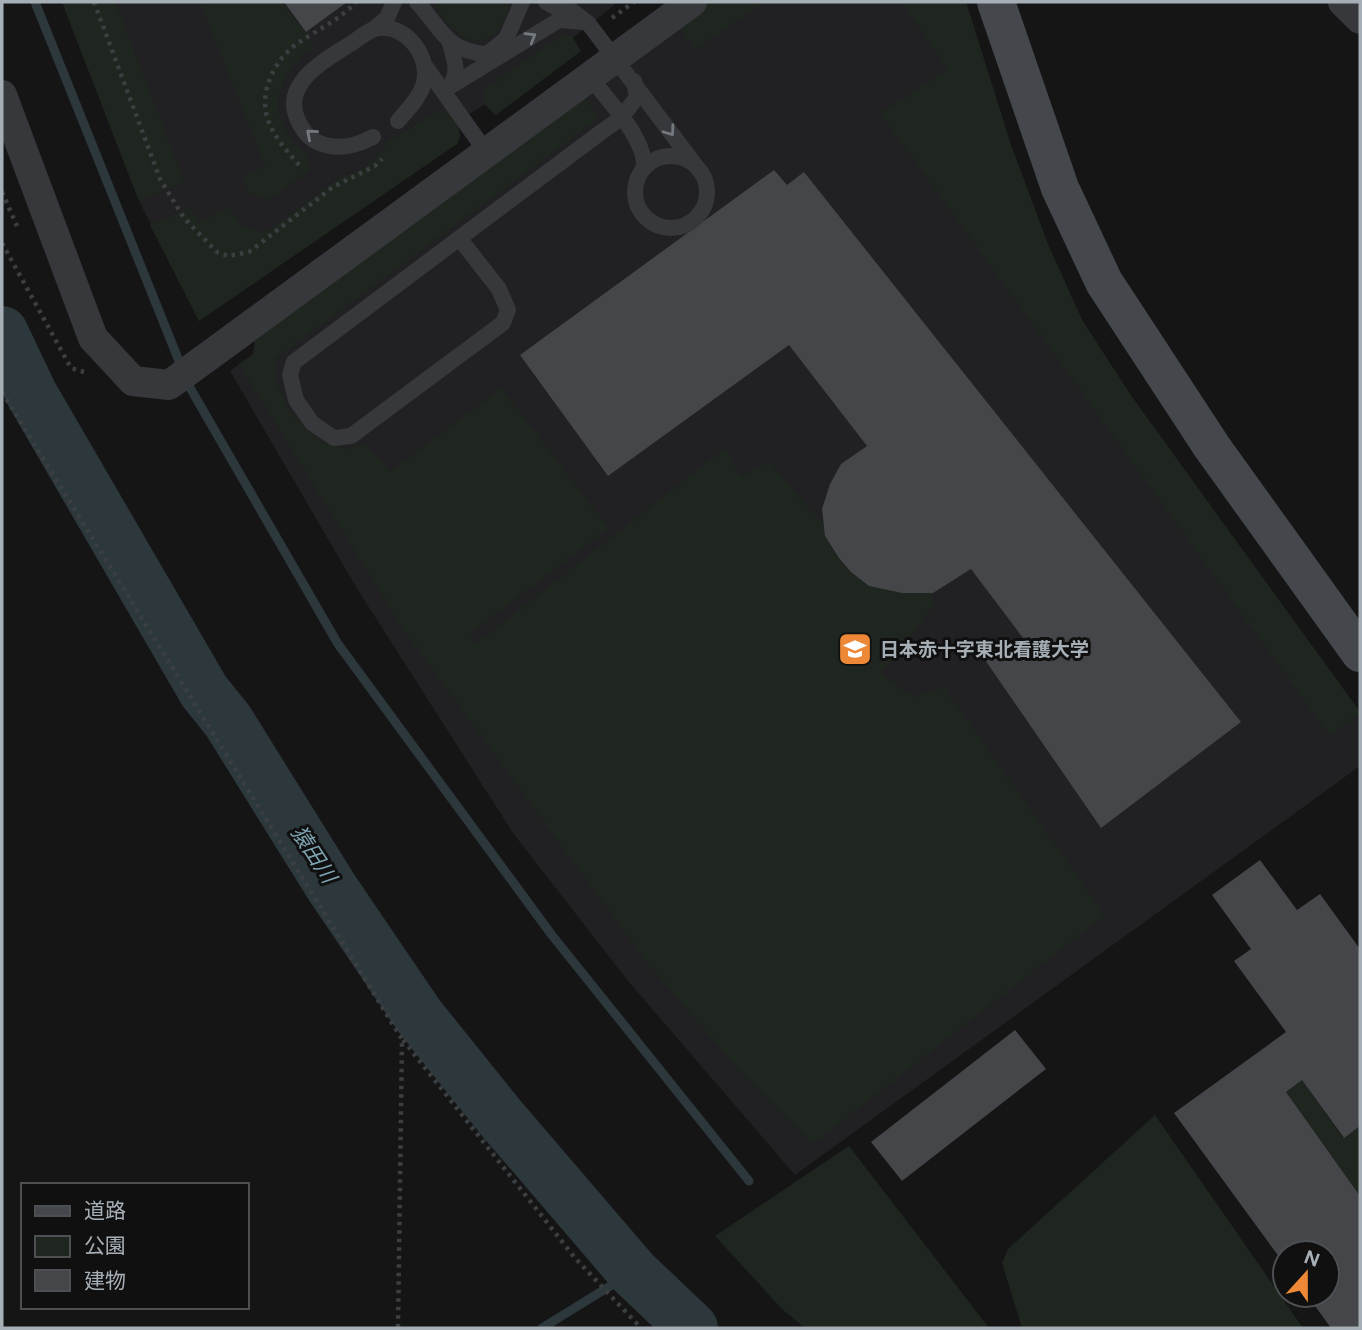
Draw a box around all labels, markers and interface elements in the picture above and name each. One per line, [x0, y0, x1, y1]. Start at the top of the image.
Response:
one-way arrow [523, 33, 536, 46]
one-way arrow [662, 123, 674, 136]
one-way arrow [306, 130, 319, 142]
school or university icon: 日本赤十字東北看護大学 [836, 630, 874, 668]
place label: 日本赤十字東北看護大学 [880, 638, 1089, 661]
water label: 猿田川 [286, 821, 343, 889]
legend [21, 1183, 248, 1309]
text: 道路 [84, 1198, 126, 1223]
text: 公園 [84, 1233, 126, 1258]
north arrow [1271, 1239, 1341, 1309]
text: N [1301, 1245, 1323, 1272]
text: 建物 [84, 1268, 126, 1293]

